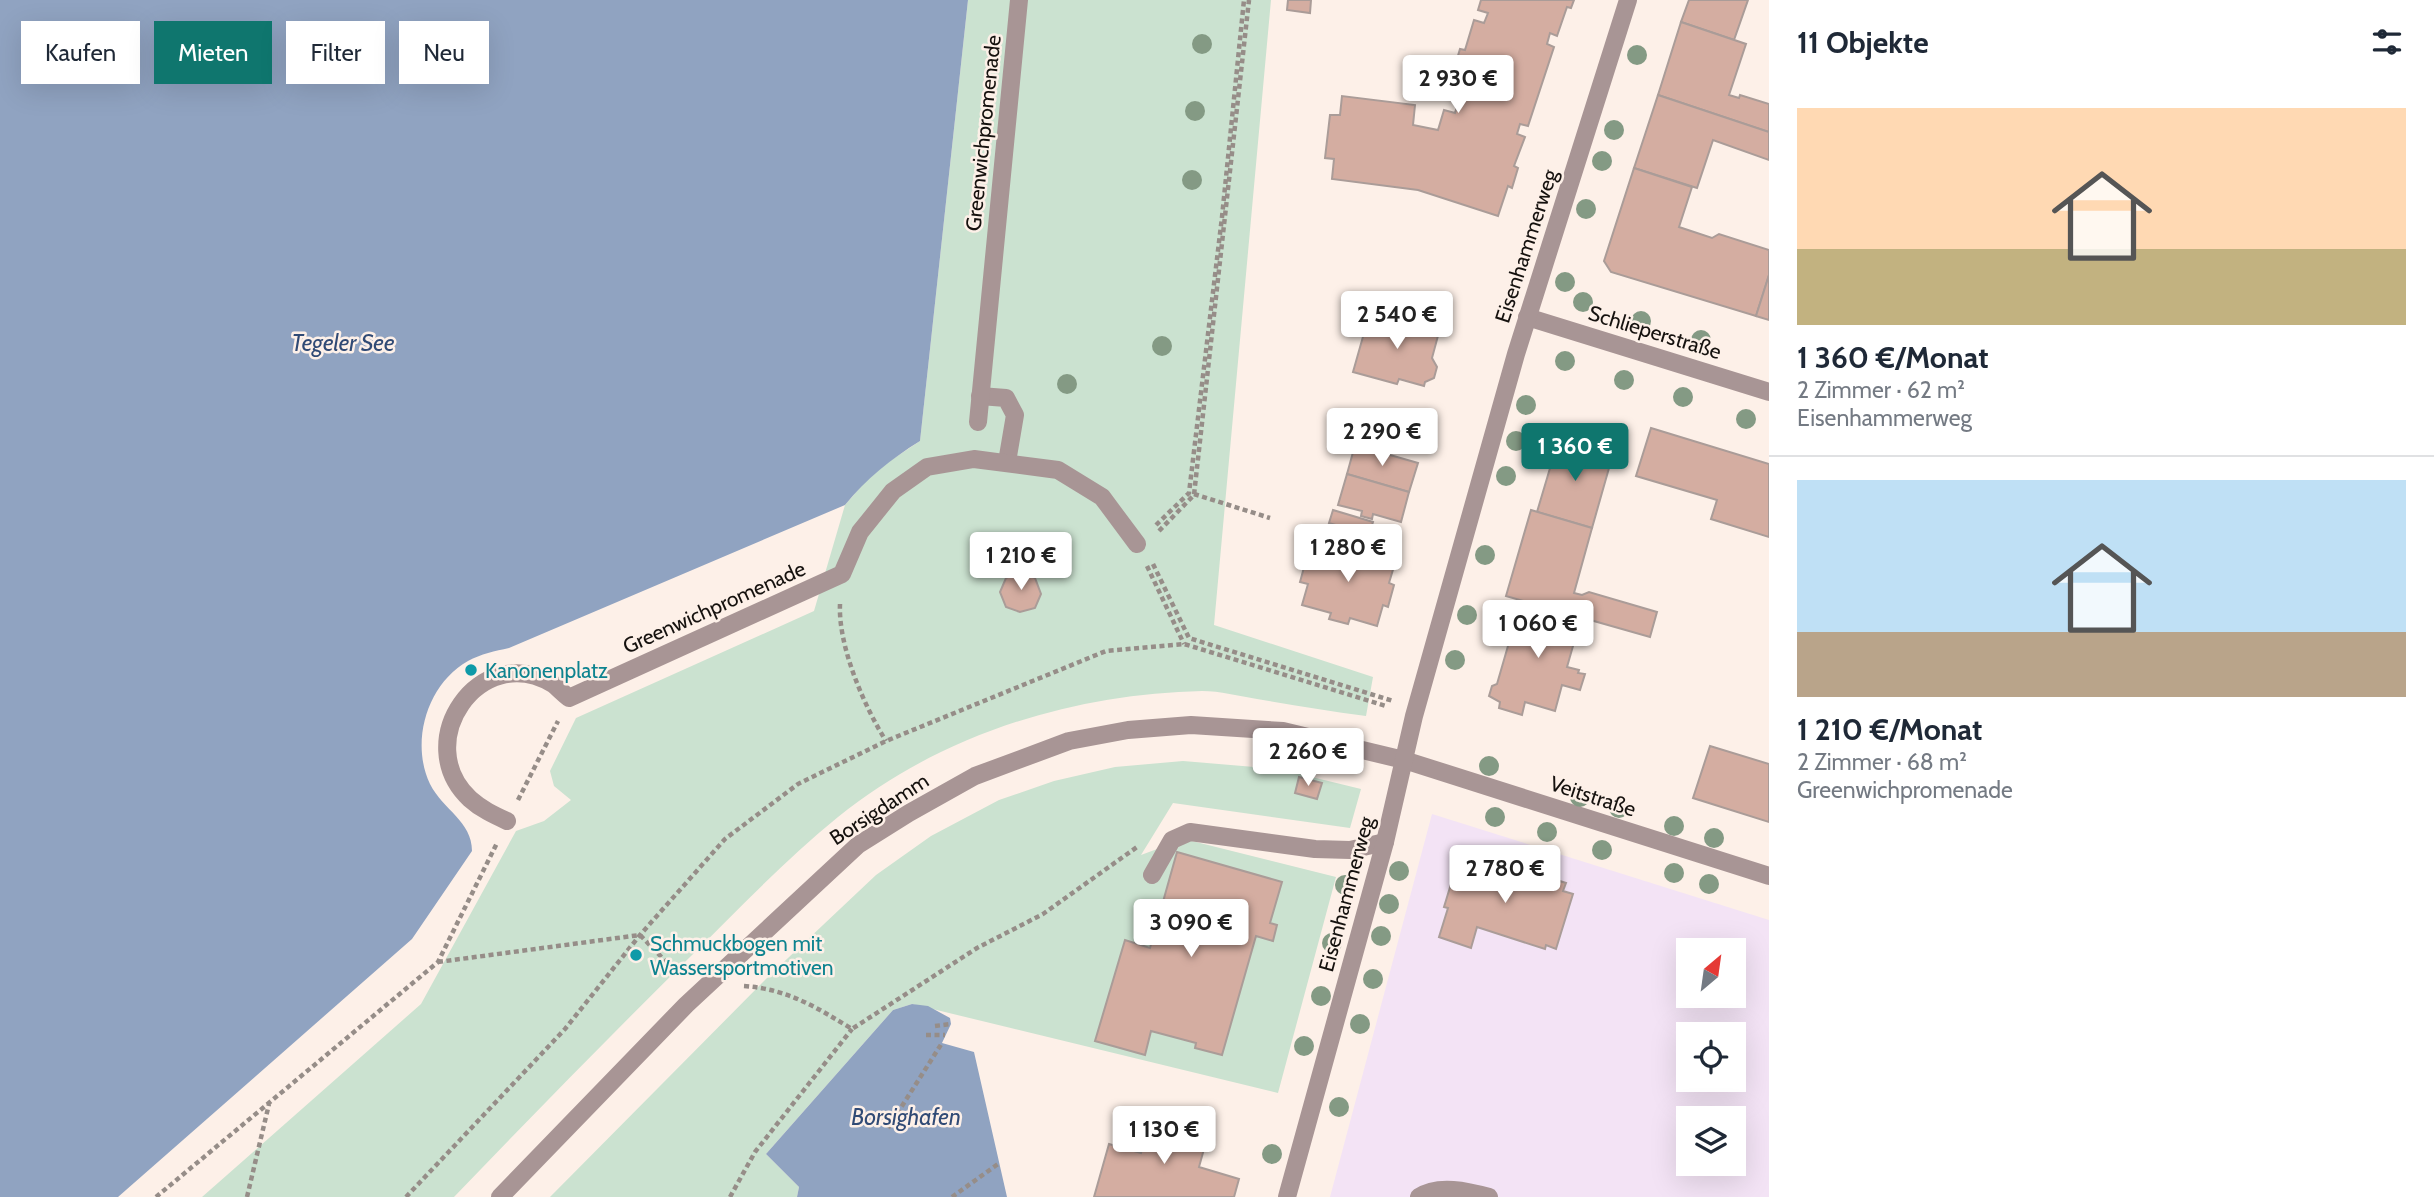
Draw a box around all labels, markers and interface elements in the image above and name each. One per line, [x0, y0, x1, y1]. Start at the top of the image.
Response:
chip: Kaufen [21, 21, 140, 84]
chip: Mieten [154, 21, 272, 84]
chip: Filter [286, 21, 385, 84]
chip: Neu [399, 21, 489, 84]
icon: filters [2368, 23, 2406, 61]
text: 11 Objekte [1797, 24, 1929, 61]
street label: Greenwichpromenade [960, 33, 1006, 232]
pin: 2 930 € [1393, 55, 1523, 115]
text: 2 930 € [1419, 64, 1497, 92]
icon: home [2039, 153, 2165, 279]
street label: Eisenhammerweg [1489, 166, 1563, 326]
pin: 2 540 € [1332, 292, 1462, 351]
text: 2 540 € [1357, 300, 1437, 328]
street label: Schlieperstraße [1586, 300, 1725, 364]
water label: Tegeler See [292, 329, 394, 357]
text: 1 360 €/Monat [1797, 339, 1988, 376]
text: 2 Zimmer · 62 m² [1797, 376, 1965, 404]
text: Eisenhammerweg [1797, 404, 1972, 432]
pin: 2 290 € [1317, 408, 1447, 468]
text: 2 290 € [1343, 417, 1421, 445]
pin: 1 360 € [1510, 424, 1640, 483]
text: 1 360 € [1537, 432, 1613, 460]
pin: 1 280 € [1283, 524, 1413, 584]
icon: home [2039, 525, 2165, 651]
pin: 1 210 € [956, 532, 1086, 592]
text: 1 280 € [1310, 533, 1386, 561]
text: 1 210 € [986, 541, 1056, 569]
street label: Greenwichpromenade [619, 555, 809, 658]
pin: 1 060 € [1473, 600, 1603, 660]
text: 1 060 € [1499, 609, 1577, 637]
place label: Kanonenplatz [485, 658, 608, 683]
marker: Kanonenplatz [463, 662, 479, 678]
text: 1 210 €/Monat [1797, 711, 1982, 748]
pin: 2 260 € [1243, 728, 1373, 788]
text: 2 260 € [1269, 737, 1347, 765]
text: 2 Zimmer · 68 m² [1797, 748, 1967, 776]
street label: Borsigdamm [825, 768, 933, 850]
street label: Veitstraße [1547, 770, 1639, 822]
text: Greenwichpromenade [1797, 776, 2013, 804]
street label: Eisenhammerweg [1313, 813, 1379, 974]
pin: 2 780 € [1440, 846, 1570, 905]
text: 2 780 € [1465, 854, 1545, 882]
pin: 3 090 € [1126, 900, 1256, 959]
text: 3 090 € [1150, 908, 1232, 936]
place label: Schmuckbogen mit Wassersportmotiven [650, 931, 834, 980]
north arrow [1676, 938, 1746, 1008]
map controls [1676, 938, 1746, 1176]
marker: Schmuckbogen mit Wassersportmotiven [628, 947, 644, 963]
button: locate [1676, 1022, 1746, 1092]
water label: Borsighafen [851, 1103, 961, 1131]
pin: 1 130 € [1099, 1106, 1229, 1166]
button: layers [1676, 1106, 1746, 1176]
text: 1 130 € [1129, 1115, 1199, 1143]

